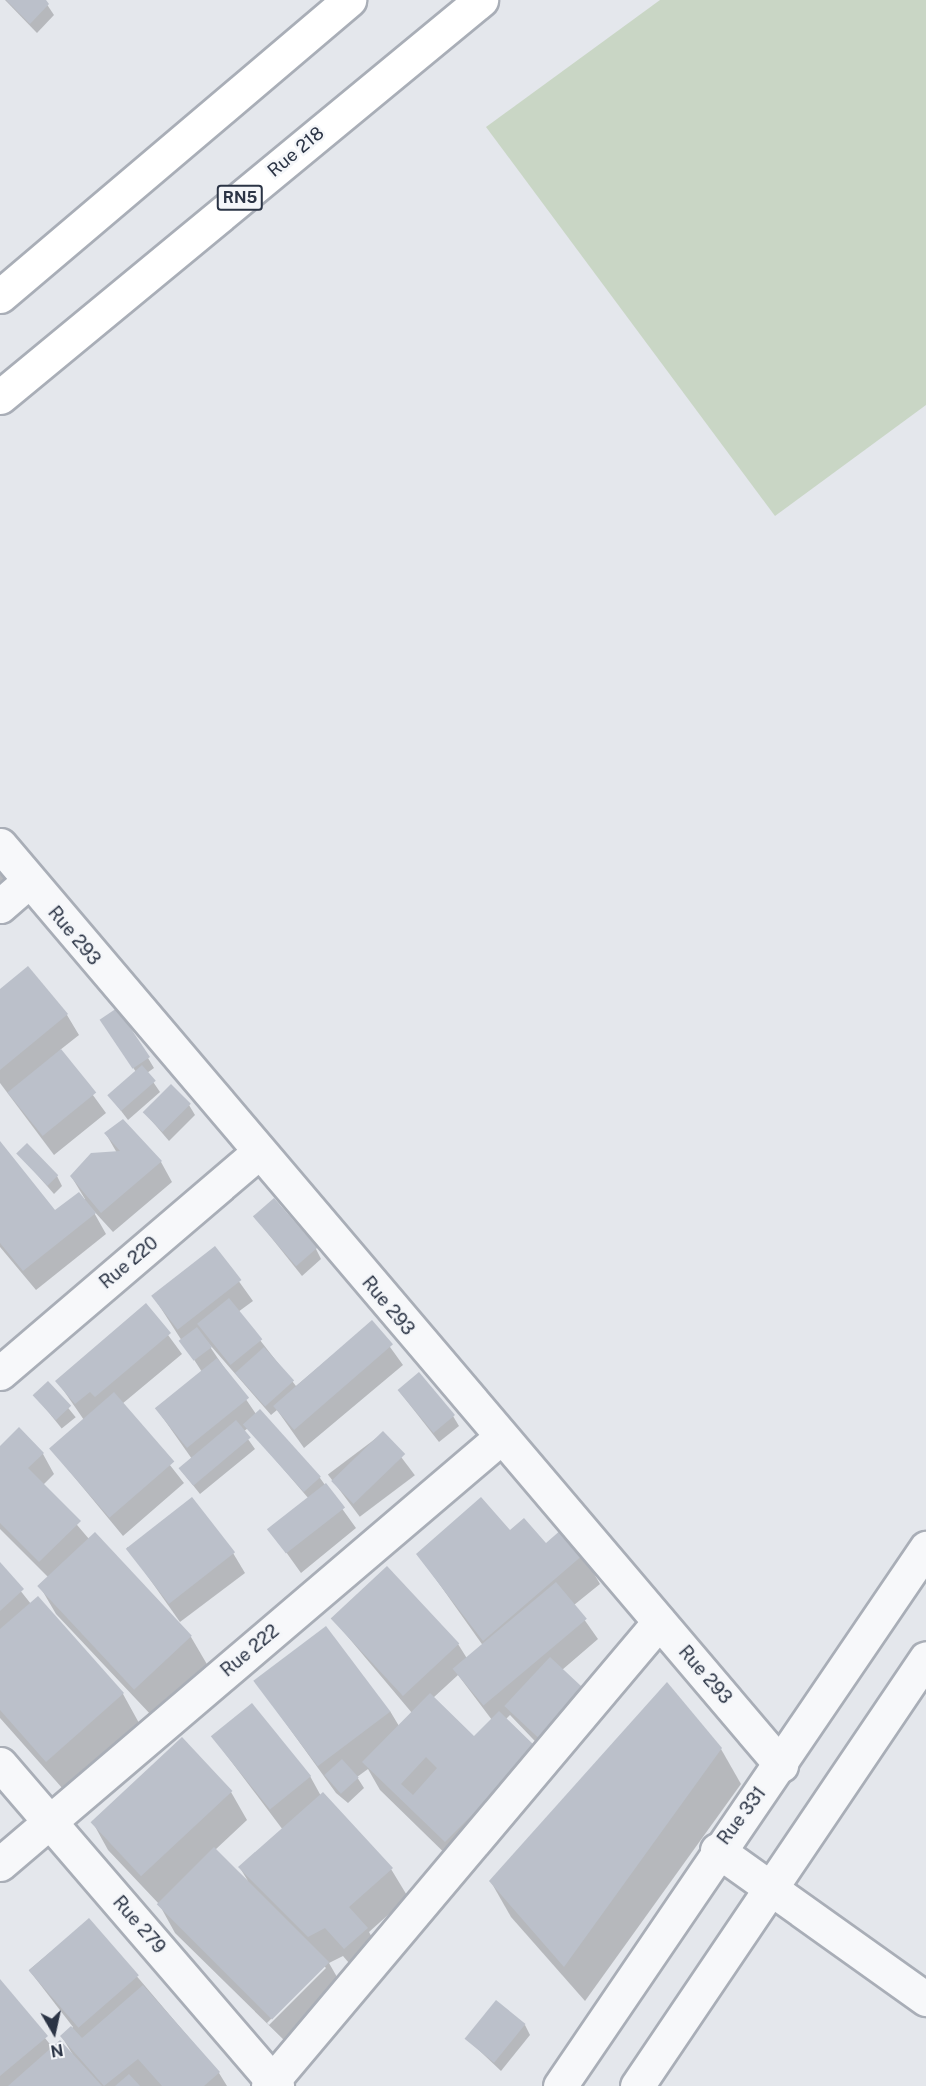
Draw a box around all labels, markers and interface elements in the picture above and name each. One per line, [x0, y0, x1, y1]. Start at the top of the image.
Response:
street label: Rue 218 [263, 122, 329, 182]
road number: RN5 [216, 185, 264, 211]
street label: Rue 293 [43, 902, 105, 970]
street label: Rue 220 [95, 1232, 163, 1294]
street label: Rue 293 [357, 1272, 419, 1340]
street label: Rue 222 [217, 1620, 283, 1682]
street label: Rue 293 [674, 1641, 736, 1709]
street label: Rue 331 [713, 1783, 771, 1849]
street label: Rue 279 [108, 1892, 170, 1958]
north arrow [24, 2002, 84, 2062]
text: N [49, 2040, 65, 2061]

